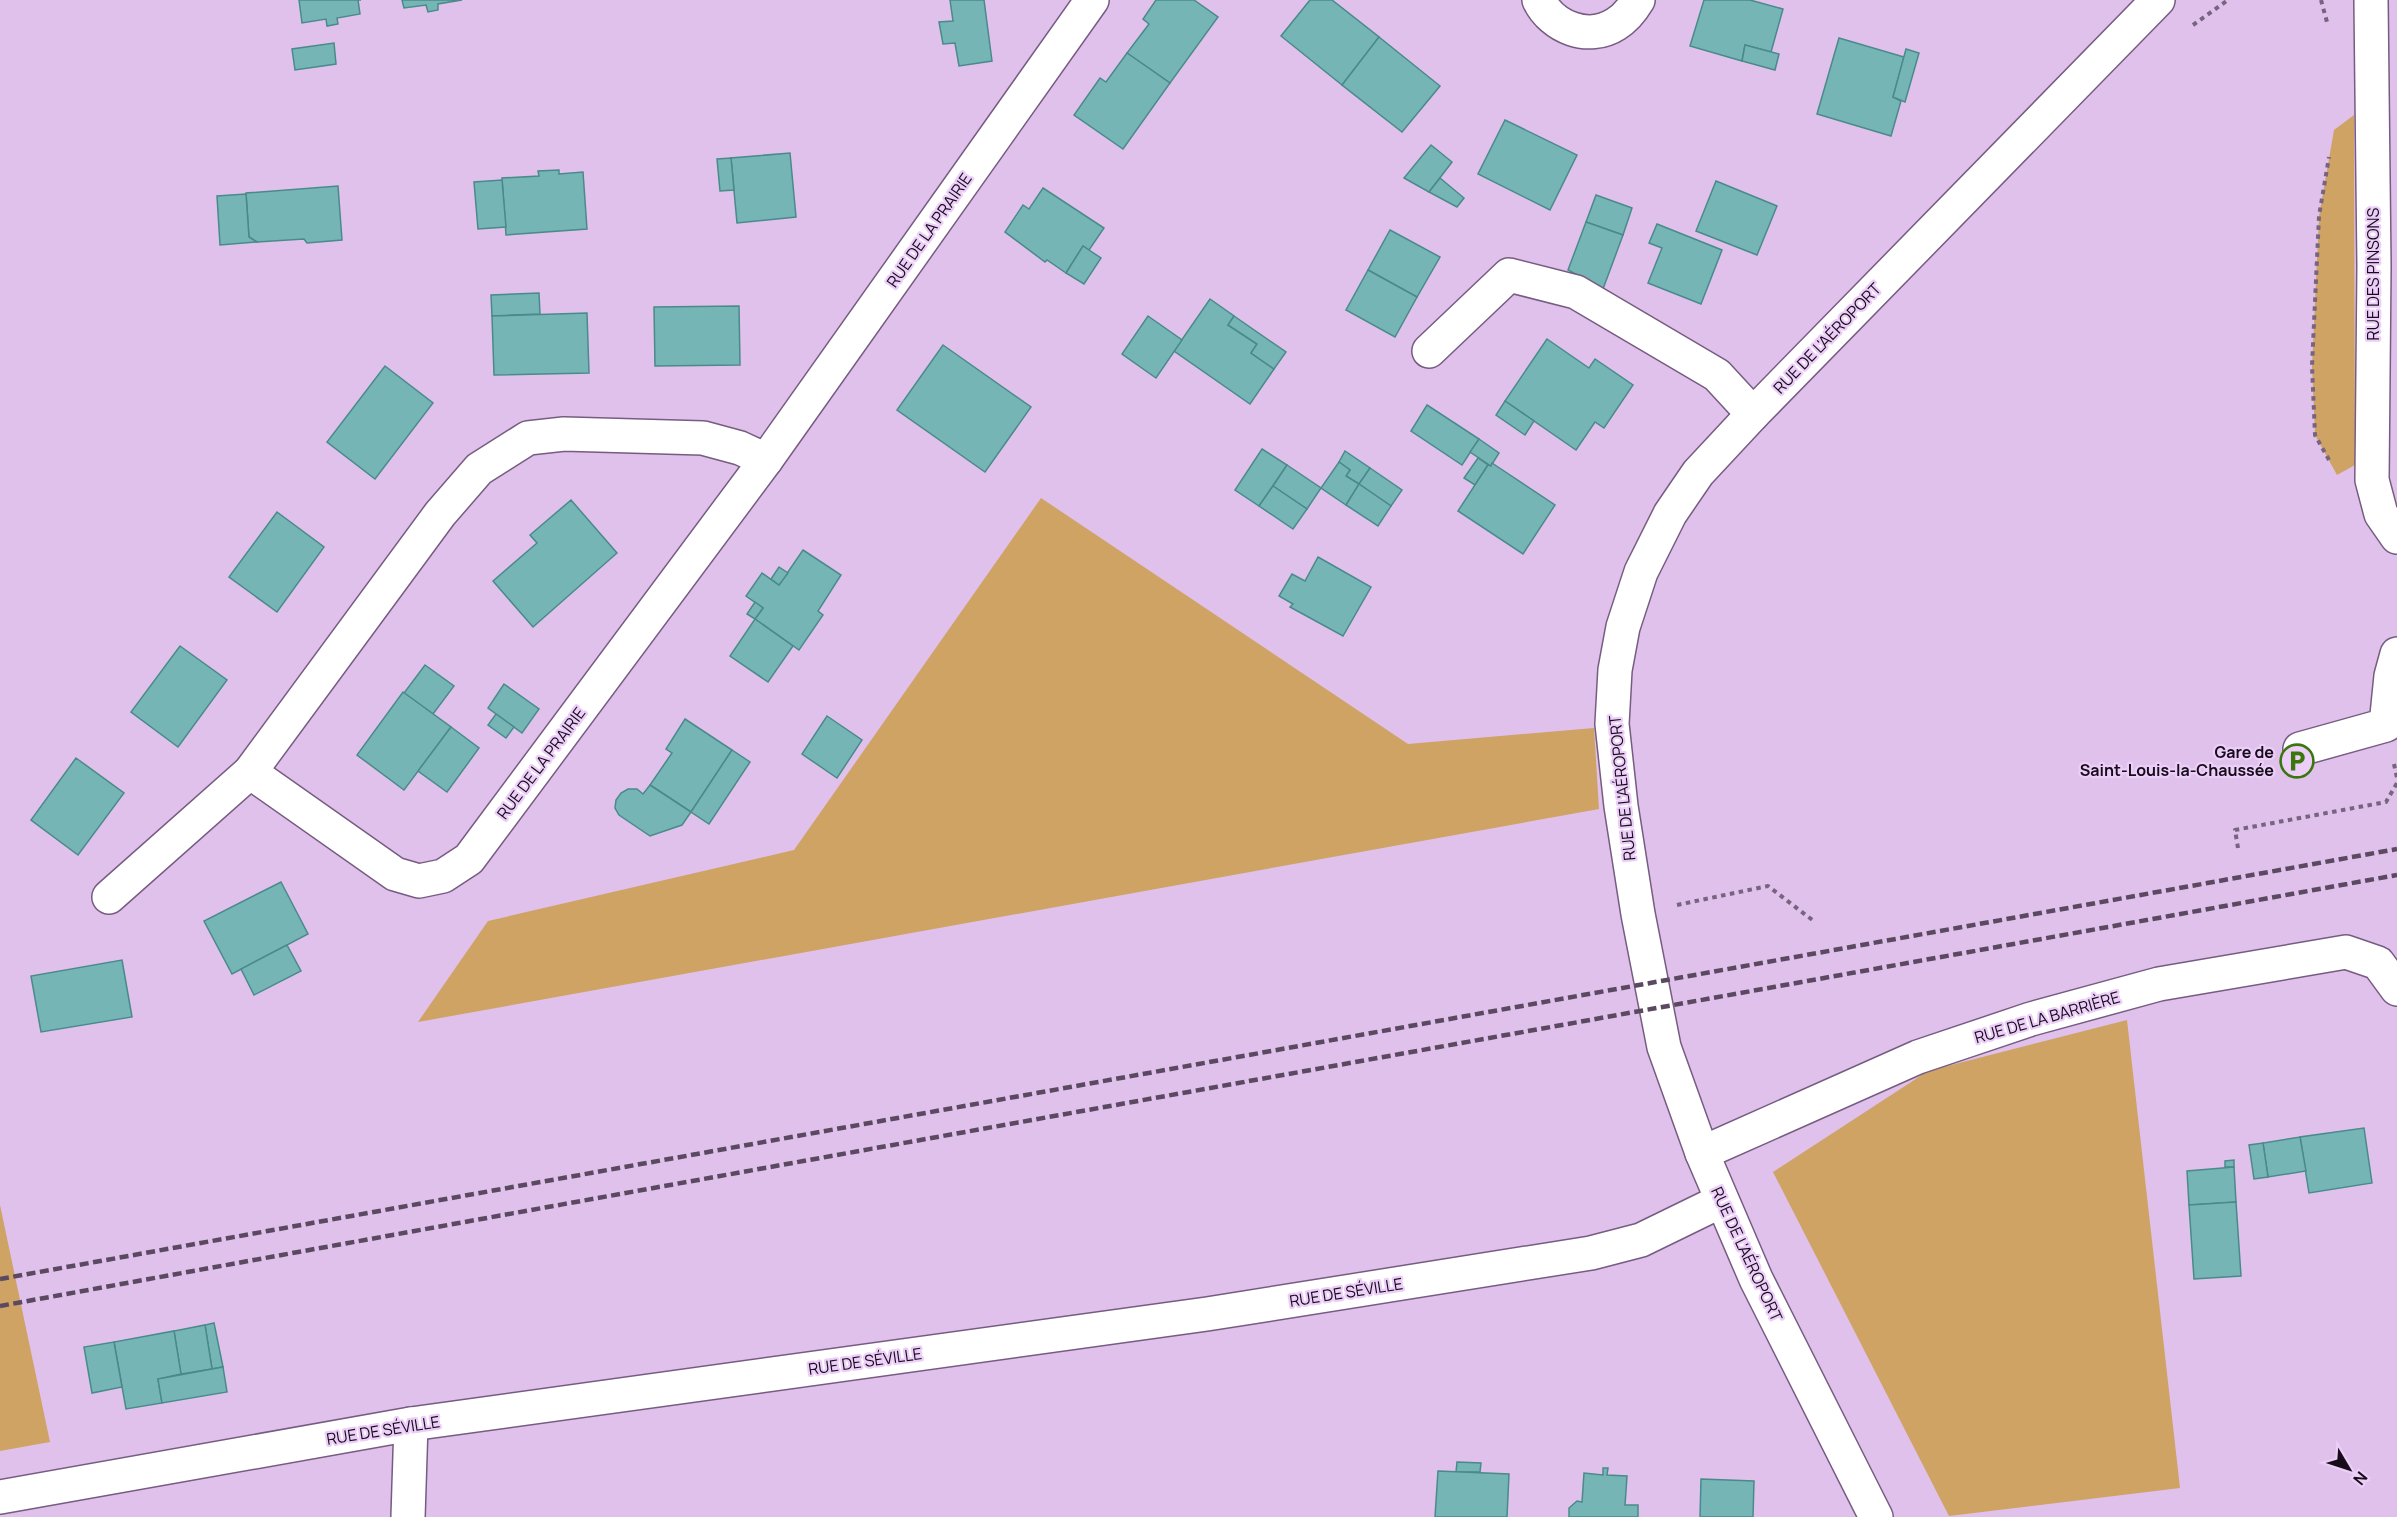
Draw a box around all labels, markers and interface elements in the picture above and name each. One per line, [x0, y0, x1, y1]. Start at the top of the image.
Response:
street label: RUE DE LA PRAIRIE [881, 168, 977, 292]
street label: RUE DES PINSONS [2362, 207, 2384, 340]
street label: RUE DE L'AÉROPORT [1768, 277, 1886, 398]
street label: RUE DE LA PRAIRIE [492, 703, 590, 823]
street label: RUE DE L'AÉROPORT [1603, 714, 1641, 862]
place label: Gare de Saint-Louis-la-Chaussée [2080, 741, 2274, 781]
parking icon: Gare de Saint-Louis-la-Chaussée [2279, 743, 2315, 779]
street label: RUE DE LA BARRIÈRE [1972, 986, 2122, 1048]
street label: RUE DE L'AÉROPORT [1706, 1183, 1788, 1325]
street label: RUE DE SÉVILLE [1288, 1272, 1404, 1312]
street label: RUE DE SÉVILLE [807, 1342, 923, 1380]
street label: RUE DE SÉVILLE [325, 1410, 441, 1450]
north arrow [2319, 1439, 2379, 1499]
text: N [2348, 1467, 2373, 1490]

